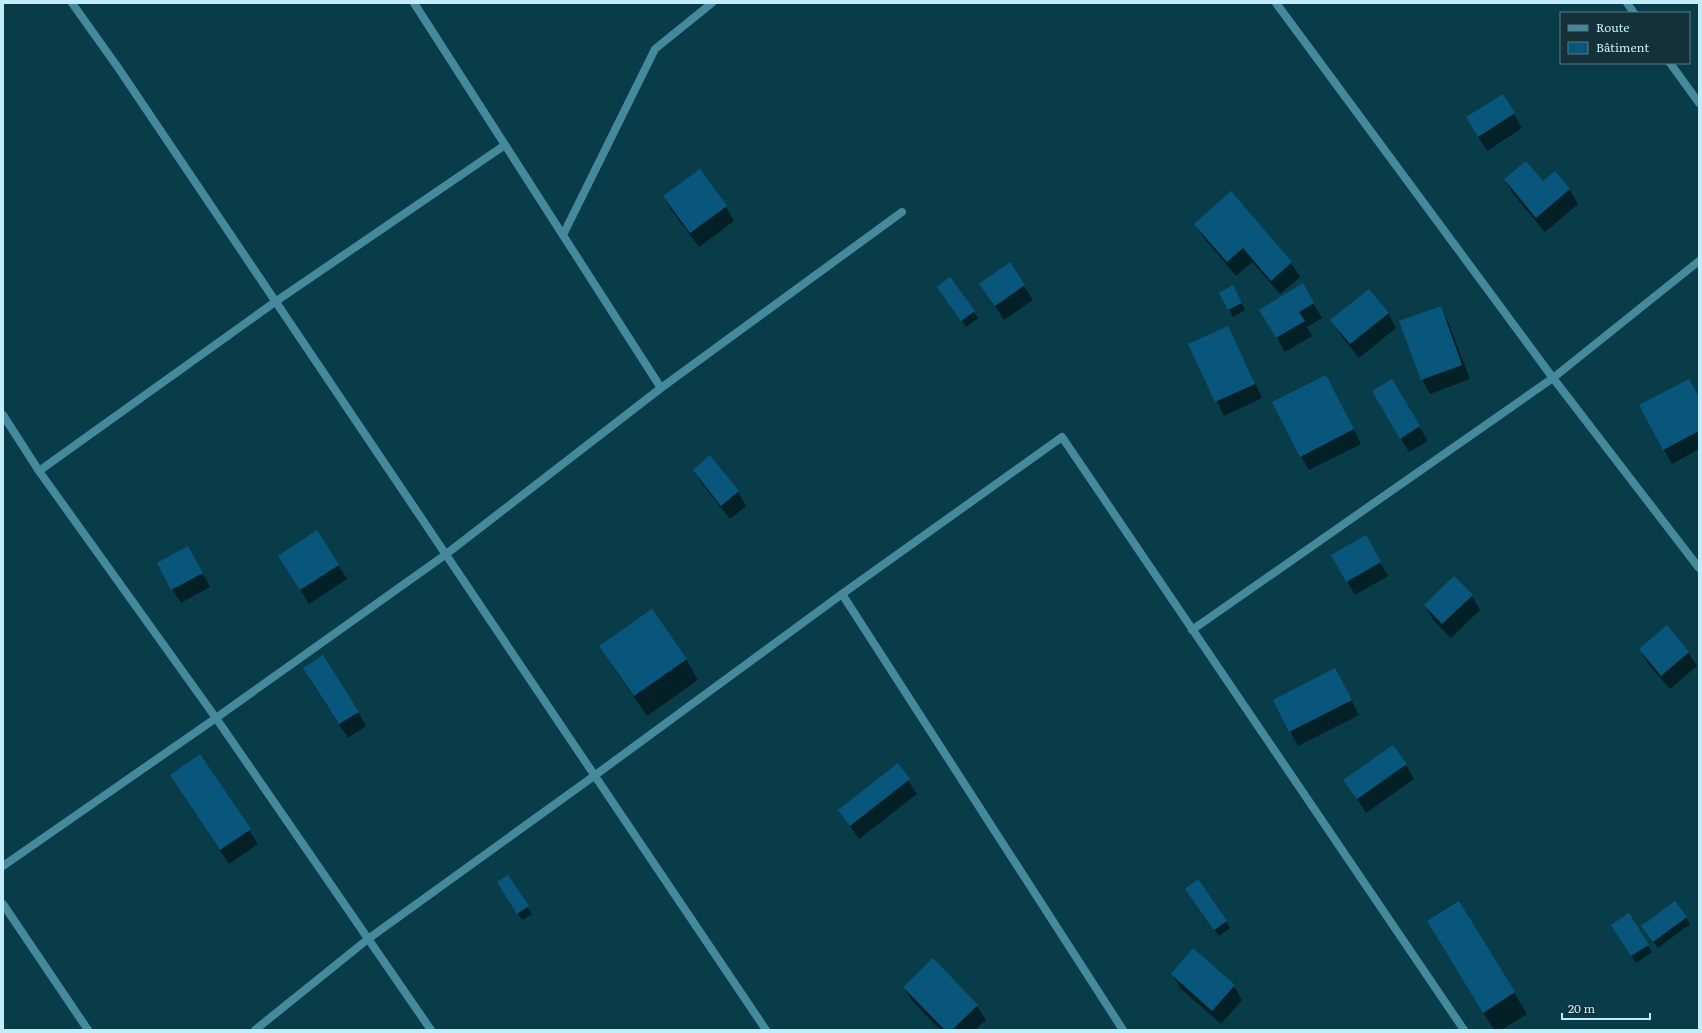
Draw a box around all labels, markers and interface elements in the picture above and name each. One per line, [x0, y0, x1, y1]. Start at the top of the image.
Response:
legend [1560, 12, 1690, 64]
text: Route [1596, 18, 1630, 36]
text: Bâtiment [1596, 38, 1649, 56]
scale bar [1562, 995, 1650, 1021]
text: 20 m [1568, 999, 1595, 1017]

